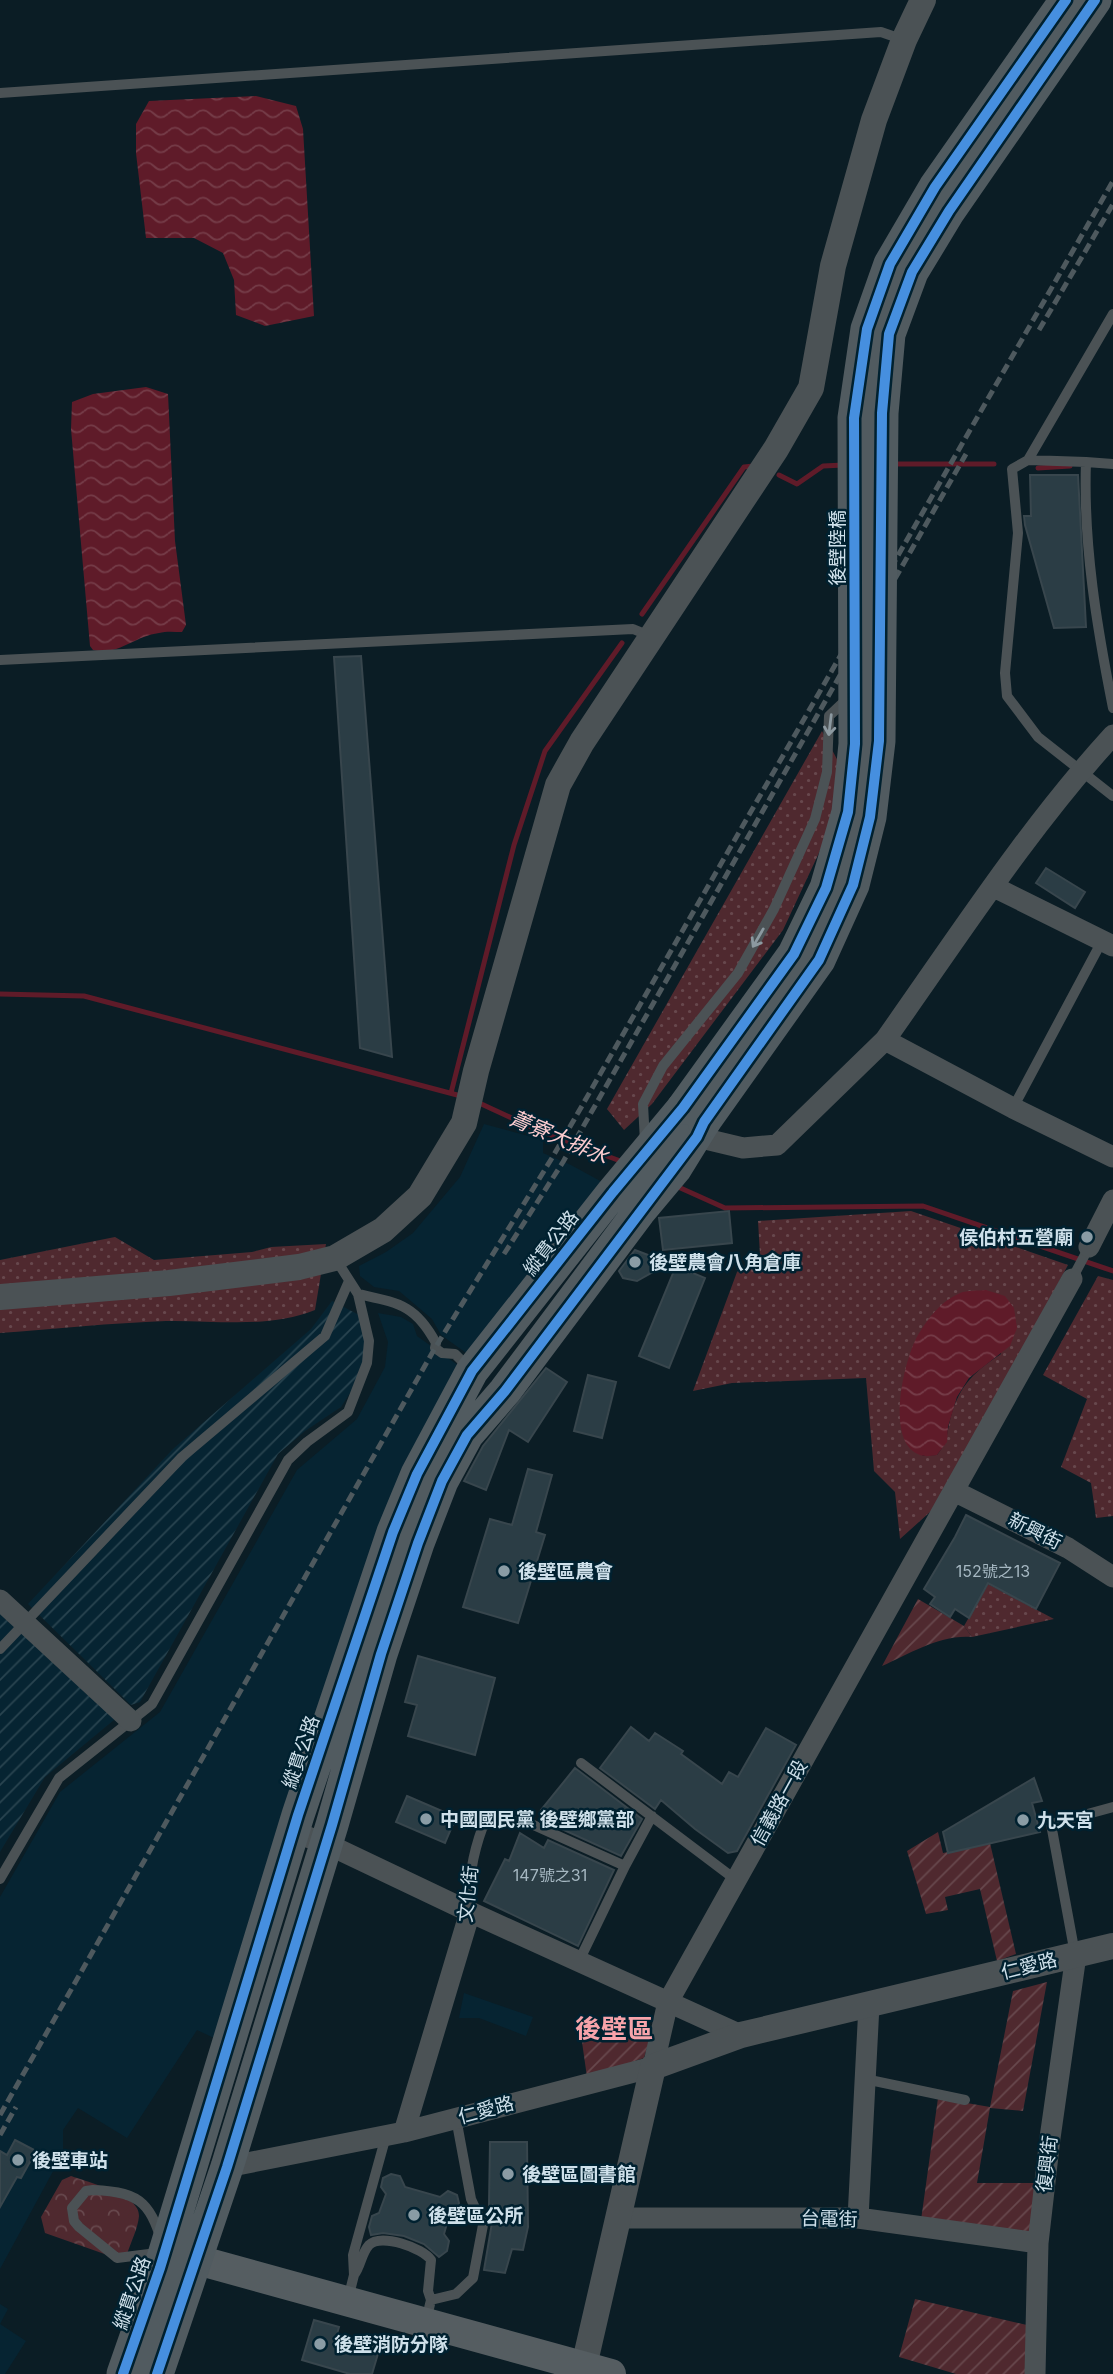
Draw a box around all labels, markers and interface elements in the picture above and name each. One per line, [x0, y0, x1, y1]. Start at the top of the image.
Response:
street label: 後壁陸橋 [826, 510, 849, 586]
one-way arrow [823, 714, 836, 736]
one-way arrow [750, 927, 764, 947]
water label: 菁寮大排水 [506, 1105, 613, 1169]
street label: 縱貫公路 [519, 1206, 583, 1280]
place label: 侯伯村五營廟 [959, 1226, 1073, 1249]
marker: 侯伯村五營廟 [1079, 1229, 1095, 1245]
place label: 後壁農會八角倉庫 [649, 1251, 801, 1274]
marker: 後壁農會八角倉庫 [627, 1254, 643, 1270]
street label: 新興街 [1004, 1508, 1066, 1554]
place label: 後壁區農會 [518, 1560, 613, 1583]
house number: 152號之13 [956, 1561, 1030, 1581]
marker: 後壁區農會 [496, 1563, 512, 1579]
street label: 縱貫公路 [278, 1712, 324, 1792]
street label: 信義路一段 [746, 1756, 812, 1850]
place label: 中國國民黨 後壁鄉黨部 [440, 1808, 635, 1831]
place label: 九天宮 [1037, 1809, 1094, 1832]
marker: 中國國民黨 後壁鄉黨部 [418, 1811, 434, 1827]
marker: 九天宮 [1015, 1812, 1031, 1828]
street label: 文化街 [454, 1864, 482, 1924]
house number: 147號之31 [513, 1865, 587, 1885]
street label: 仁愛路 [999, 1948, 1059, 1984]
district label: 後壁區 [575, 2013, 653, 2044]
street label: 仁愛路 [455, 2092, 517, 2128]
street label: 復興街 [1032, 2134, 1062, 2194]
place label: 後壁車站 [32, 2149, 108, 2172]
marker: 後壁車站 [10, 2152, 26, 2168]
place label: 後壁區圖書館 [522, 2163, 636, 2186]
marker: 後壁區圖書館 [500, 2166, 516, 2182]
place label: 後壁區公所 [428, 2204, 523, 2227]
marker: 後壁區公所 [406, 2207, 422, 2223]
street label: 台電街 [800, 2207, 858, 2231]
street label: 縱貫公路 [109, 2253, 155, 2333]
place label: 後壁消防分隊 [334, 2333, 448, 2356]
marker: 後壁消防分隊 [312, 2336, 328, 2352]

